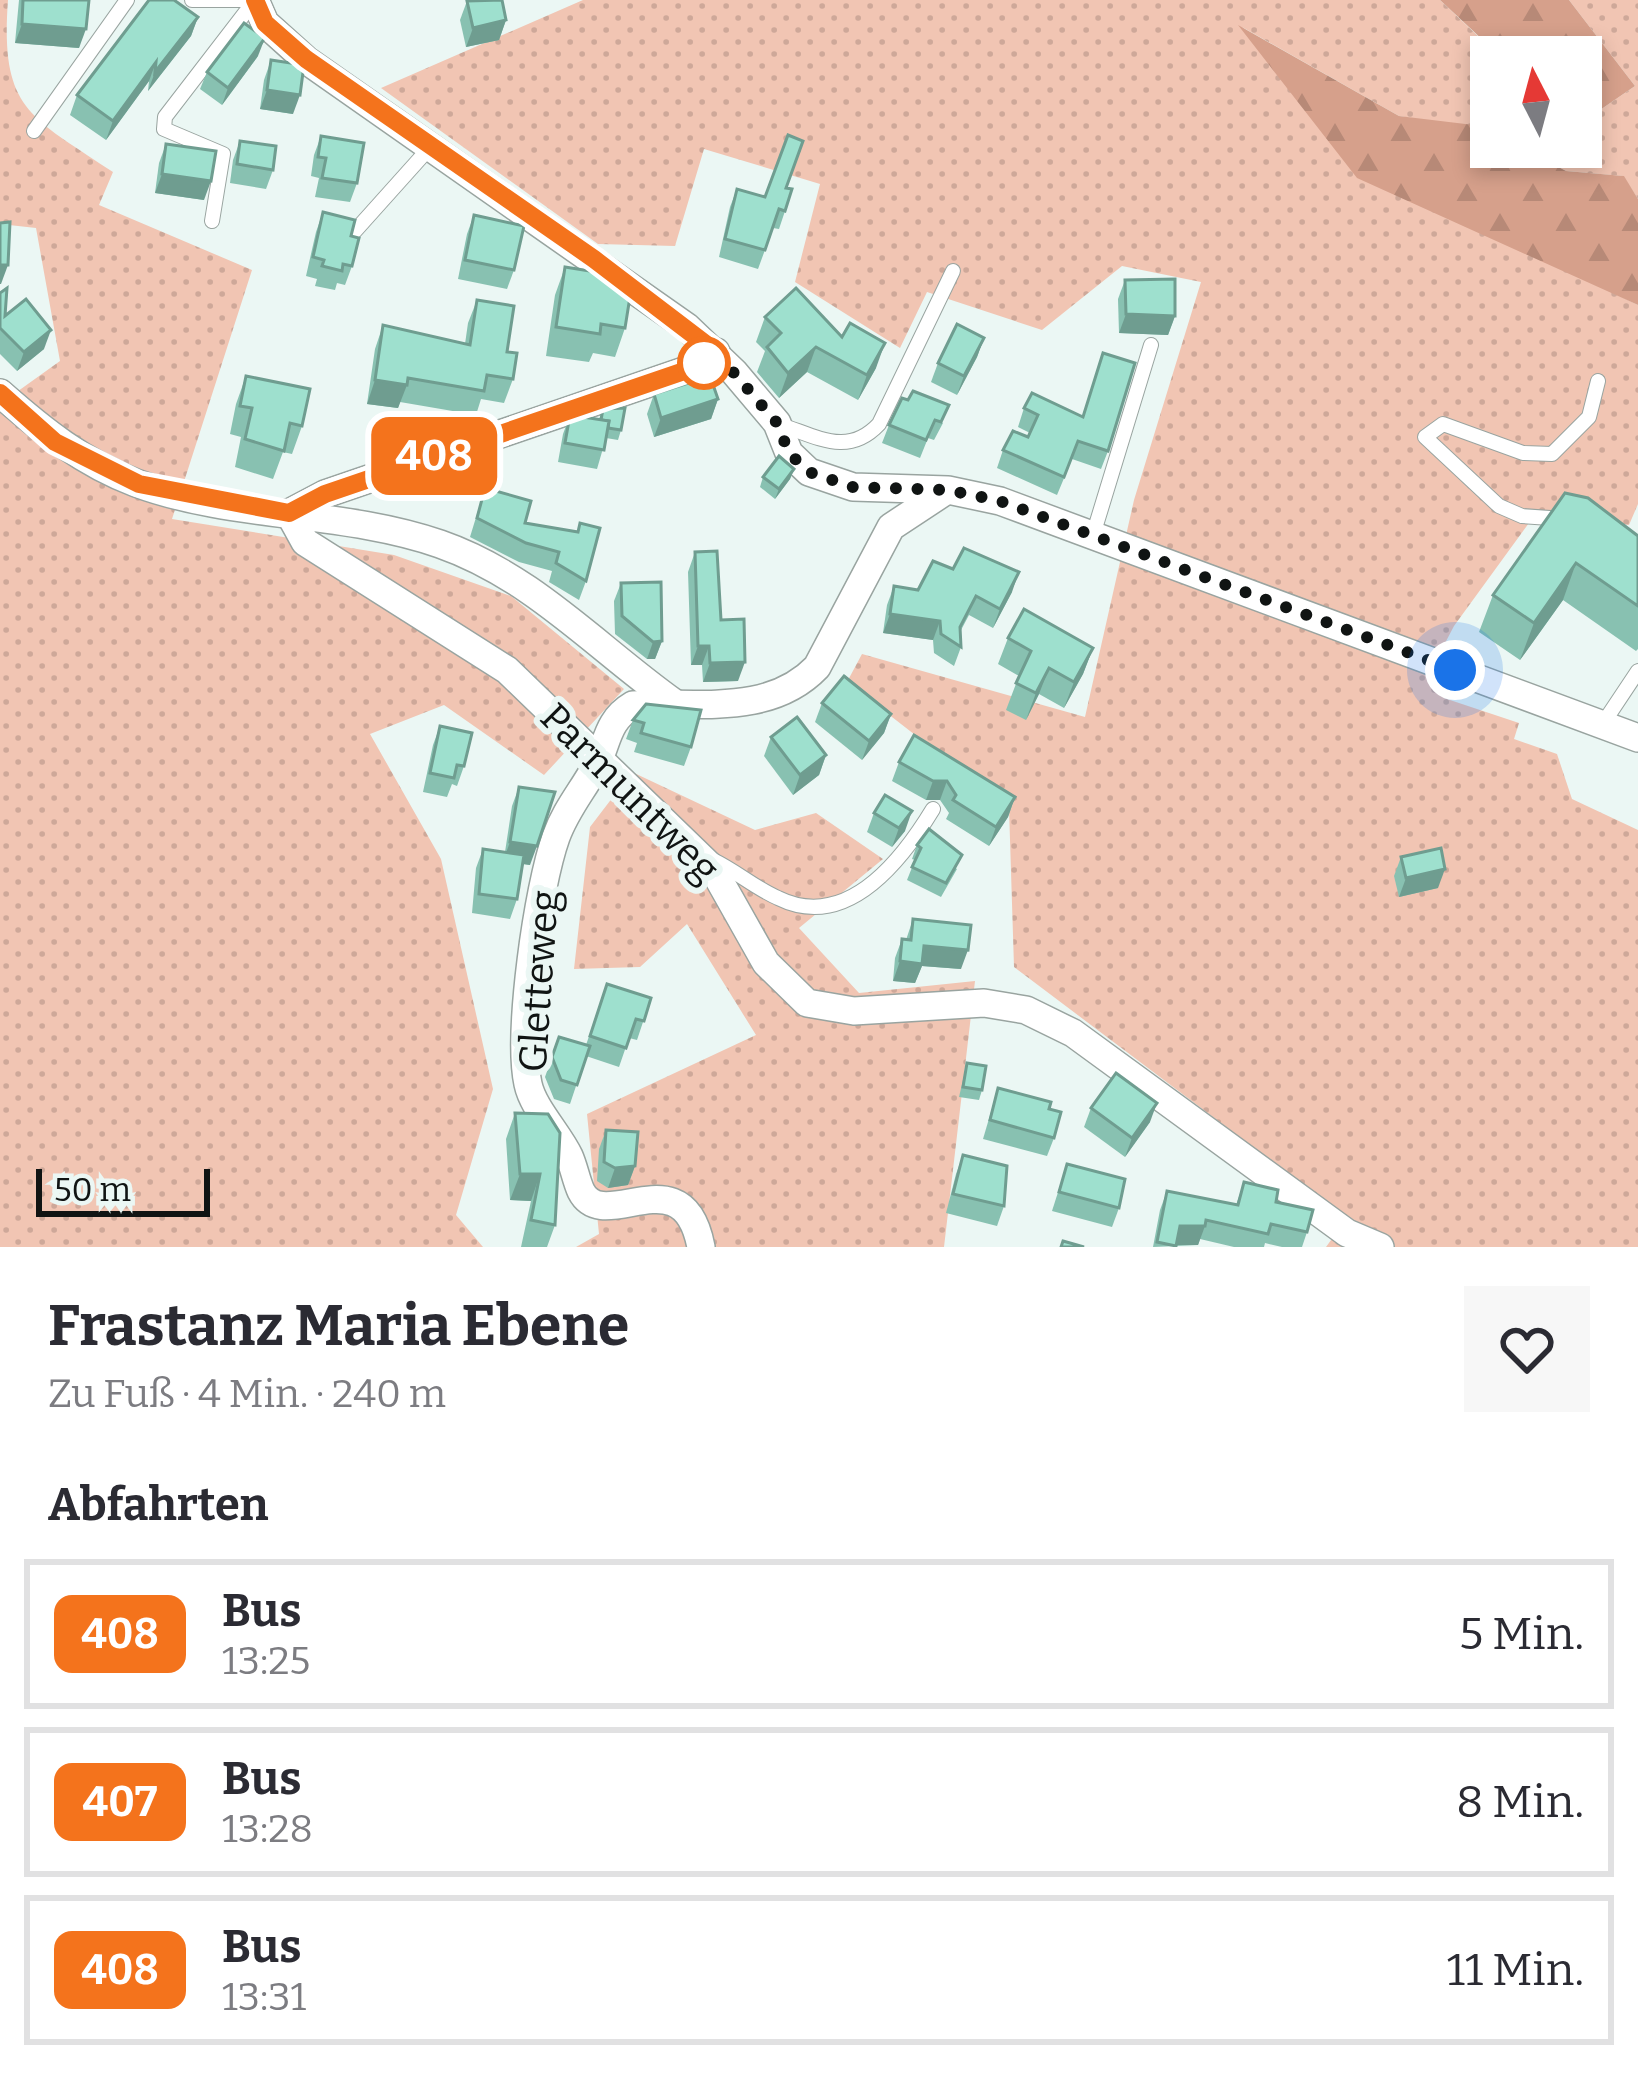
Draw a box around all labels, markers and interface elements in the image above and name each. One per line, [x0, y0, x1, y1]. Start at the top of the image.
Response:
north arrow [1470, 36, 1602, 168]
map controls [1470, 36, 1602, 168]
unlabelled marker [679, 338, 729, 388]
line badge: 408 [365, 417, 503, 495]
text: 408 [395, 431, 473, 481]
your location [1425, 640, 1485, 700]
street label: Parmuntweg [531, 694, 729, 892]
street label: Gletteweg [510, 888, 568, 1074]
scale bar [36, 1163, 210, 1216]
text: 50 m [54, 1170, 131, 1210]
button: heart [1464, 1286, 1590, 1412]
text: Frastanz Maria Ebene [48, 1292, 629, 1360]
text: Zu Fuß · 4 Min. · 240 m [48, 1371, 446, 1417]
text: Abfahrten [48, 1478, 269, 1532]
text: Bus [222, 1584, 301, 1638]
text: 5 Min. [1459, 1607, 1584, 1661]
text: 408 [81, 1609, 159, 1659]
text: 13:25 [222, 1638, 310, 1684]
text: Bus [222, 1752, 301, 1806]
text: 8 Min. [1456, 1775, 1584, 1829]
text: 407 [83, 1777, 157, 1827]
text: 13:28 [222, 1806, 313, 1852]
text: Bus [222, 1920, 301, 1974]
text: 11 Min. [1447, 1943, 1584, 1997]
text: 408 [81, 1945, 159, 1995]
text: 13:31 [222, 1974, 306, 2020]

